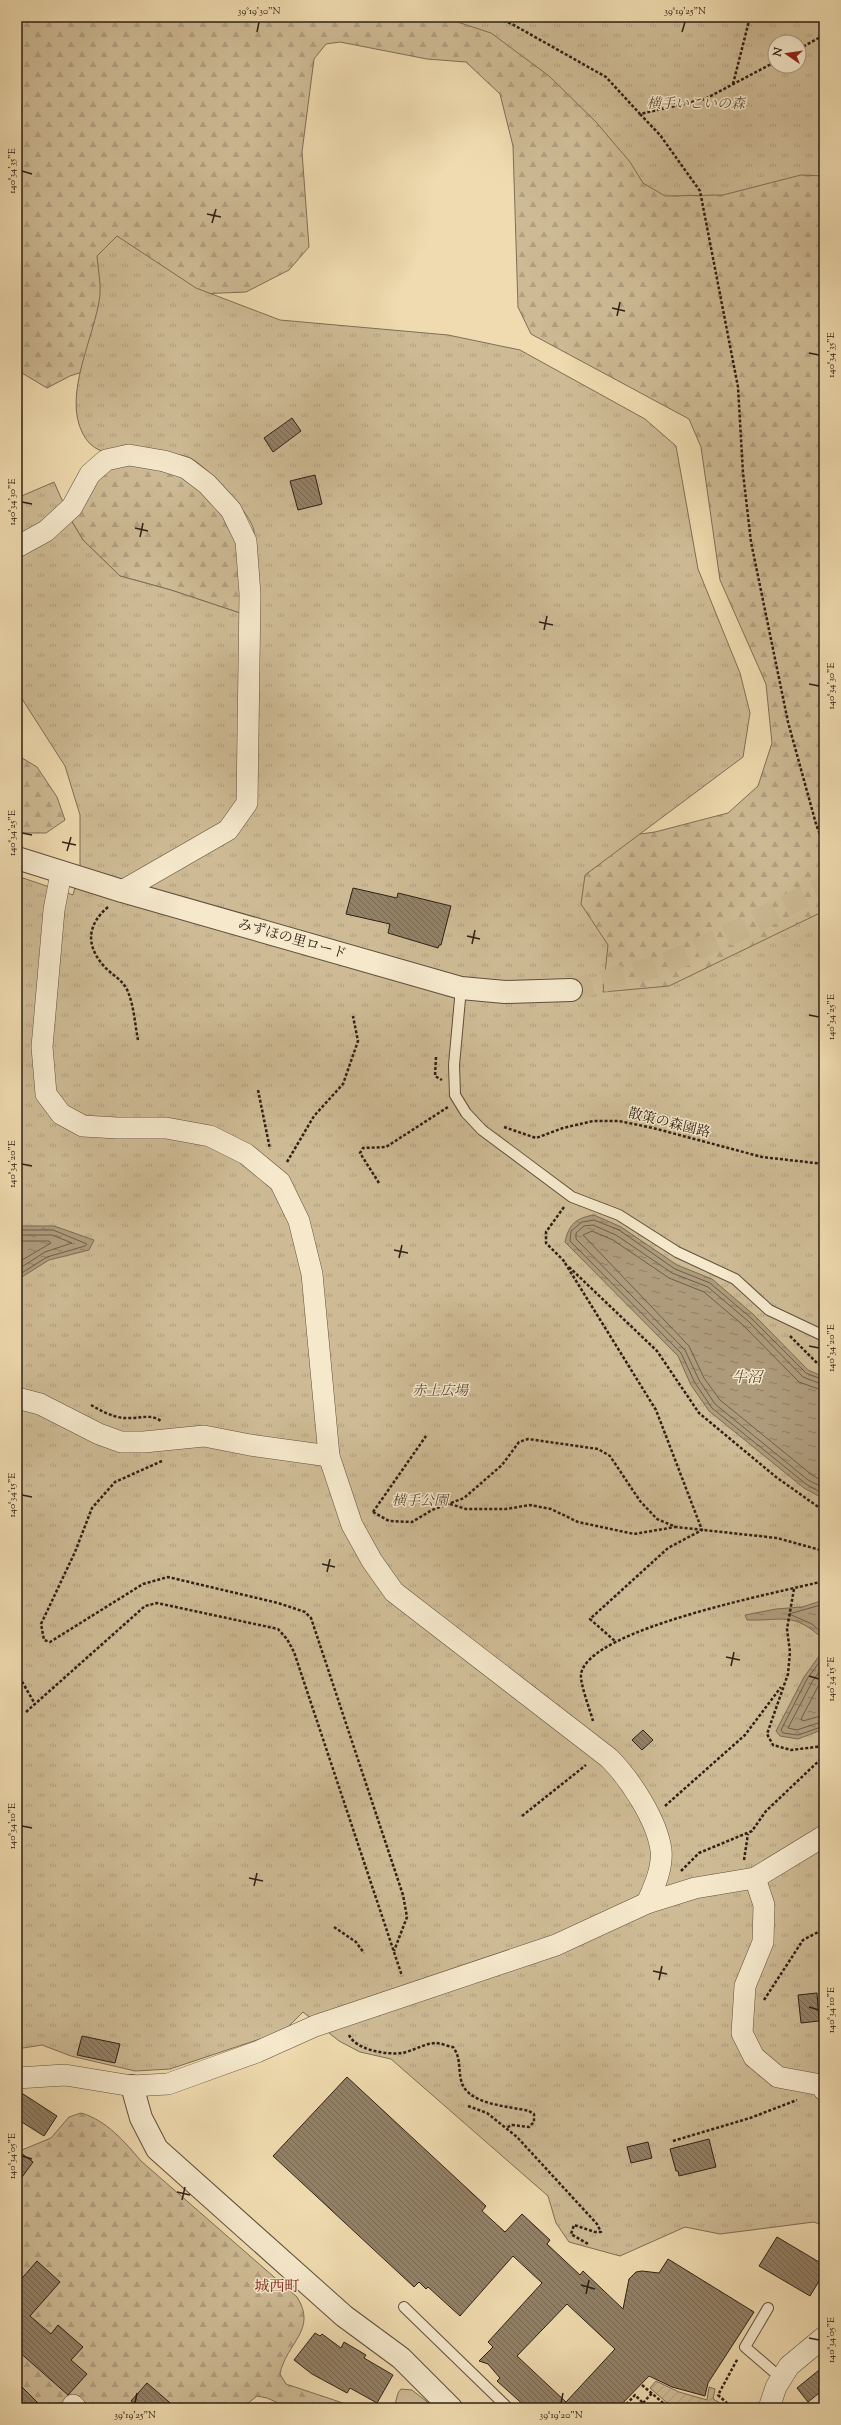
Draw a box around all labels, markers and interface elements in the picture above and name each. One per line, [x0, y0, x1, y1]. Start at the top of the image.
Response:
text: 39°19'30"N [238, 4, 280, 19]
text: 39°19'25"N [664, 4, 706, 19]
north arrow [767, 34, 807, 74]
text: N [769, 46, 787, 59]
park label: 横手いこいの森 [647, 95, 747, 115]
text: 140°34'35"E [5, 148, 20, 194]
text: 140°34'35"E [824, 332, 839, 378]
text: 140°34'30"E [5, 479, 20, 525]
text: 140°34'30"E [824, 663, 839, 709]
text: 140°34'25"E [5, 810, 20, 856]
street label: みずほの里ロード [235, 915, 349, 965]
text: 140°34'25"E [824, 994, 839, 1040]
street label: 散策の森園路 [626, 1104, 712, 1144]
text: 140°34'20"E [5, 1140, 20, 1188]
text: 140°34'20"E [824, 1324, 839, 1372]
water label: 牛沼 [732, 1368, 765, 1389]
park label: 赤土広場 [412, 1382, 470, 1402]
text: 140°34'15"E [5, 1473, 20, 1517]
park label: 横手公園 [392, 1492, 450, 1512]
text: 140°34'15"E [824, 1657, 839, 1701]
text: 140°34'10"E [5, 1803, 20, 1849]
text: 140°34'10"E [824, 1987, 839, 2033]
text: 140°34'05"E [5, 2133, 20, 2179]
district label: 城西町 [254, 2277, 300, 2298]
text: 140°34'05"E [824, 2317, 839, 2363]
text: 39°19'25"N [114, 2408, 156, 2423]
text: 39°19'20"N [539, 2408, 583, 2423]

